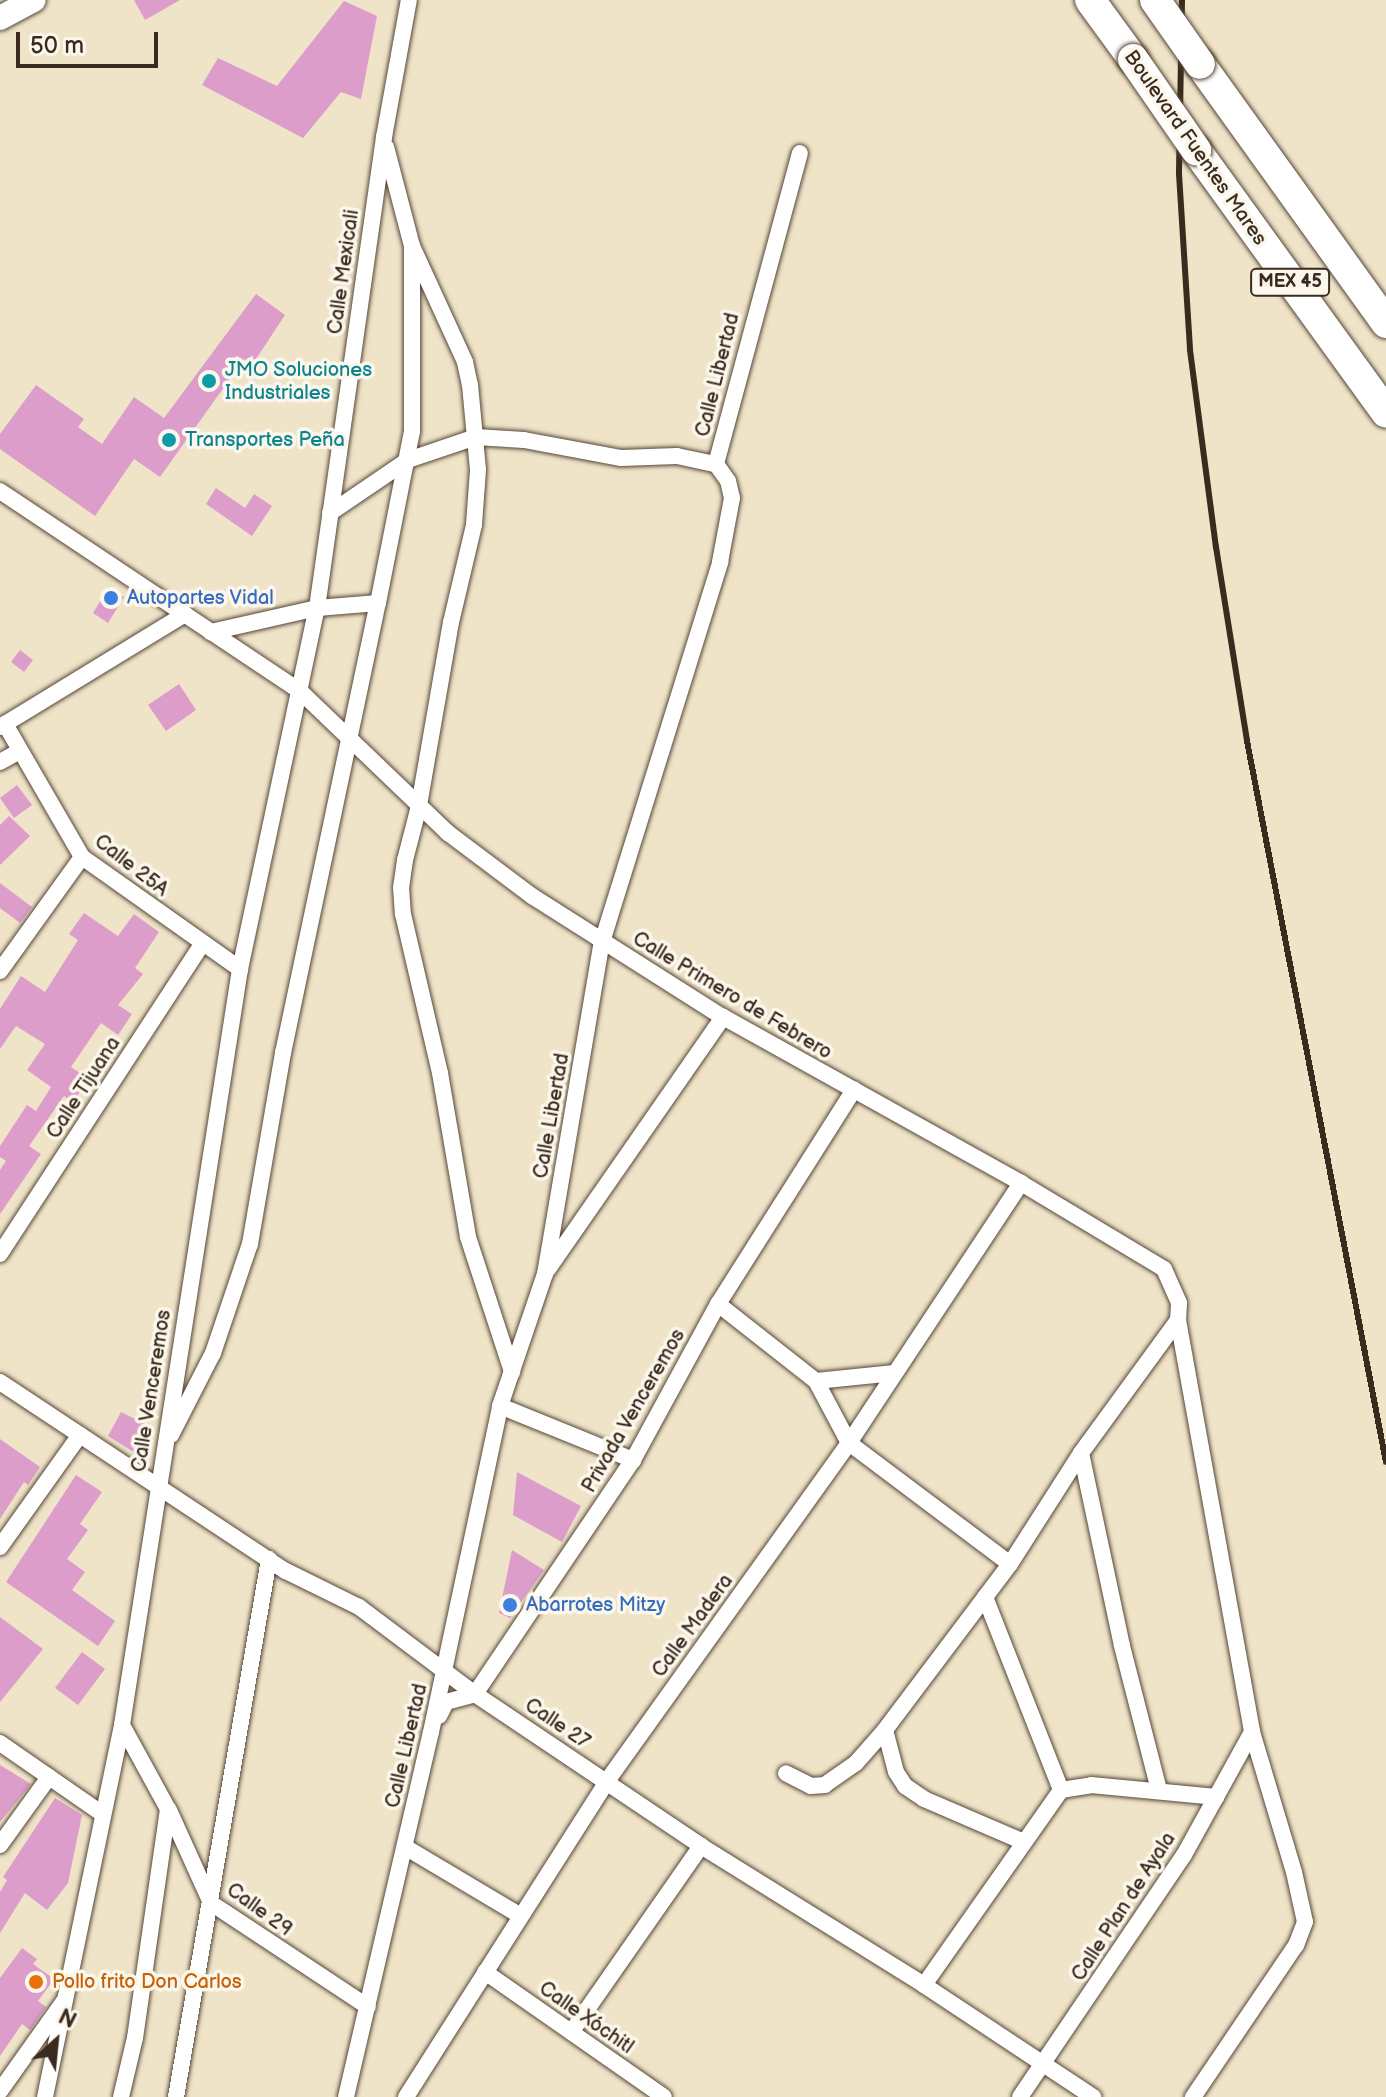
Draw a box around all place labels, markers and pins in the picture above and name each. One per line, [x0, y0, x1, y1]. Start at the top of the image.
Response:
place label: JMO Soluciones Industriales [225, 358, 372, 405]
marker: JMO Soluciones Industriales [200, 372, 218, 390]
place label: Transportes Peña [185, 428, 345, 452]
marker: Transportes Peña [160, 431, 178, 449]
place label: Autopartes Vidal [127, 586, 274, 610]
marker: Autopartes Vidal [102, 589, 120, 607]
place label: Abarrotes Mitzy [526, 1593, 665, 1617]
marker: Abarrotes Mitzy [501, 1596, 519, 1614]
place label: Pollo frito Don Carlos [52, 1970, 242, 1994]
marker: Pollo frito Don Carlos [27, 1973, 45, 1991]

